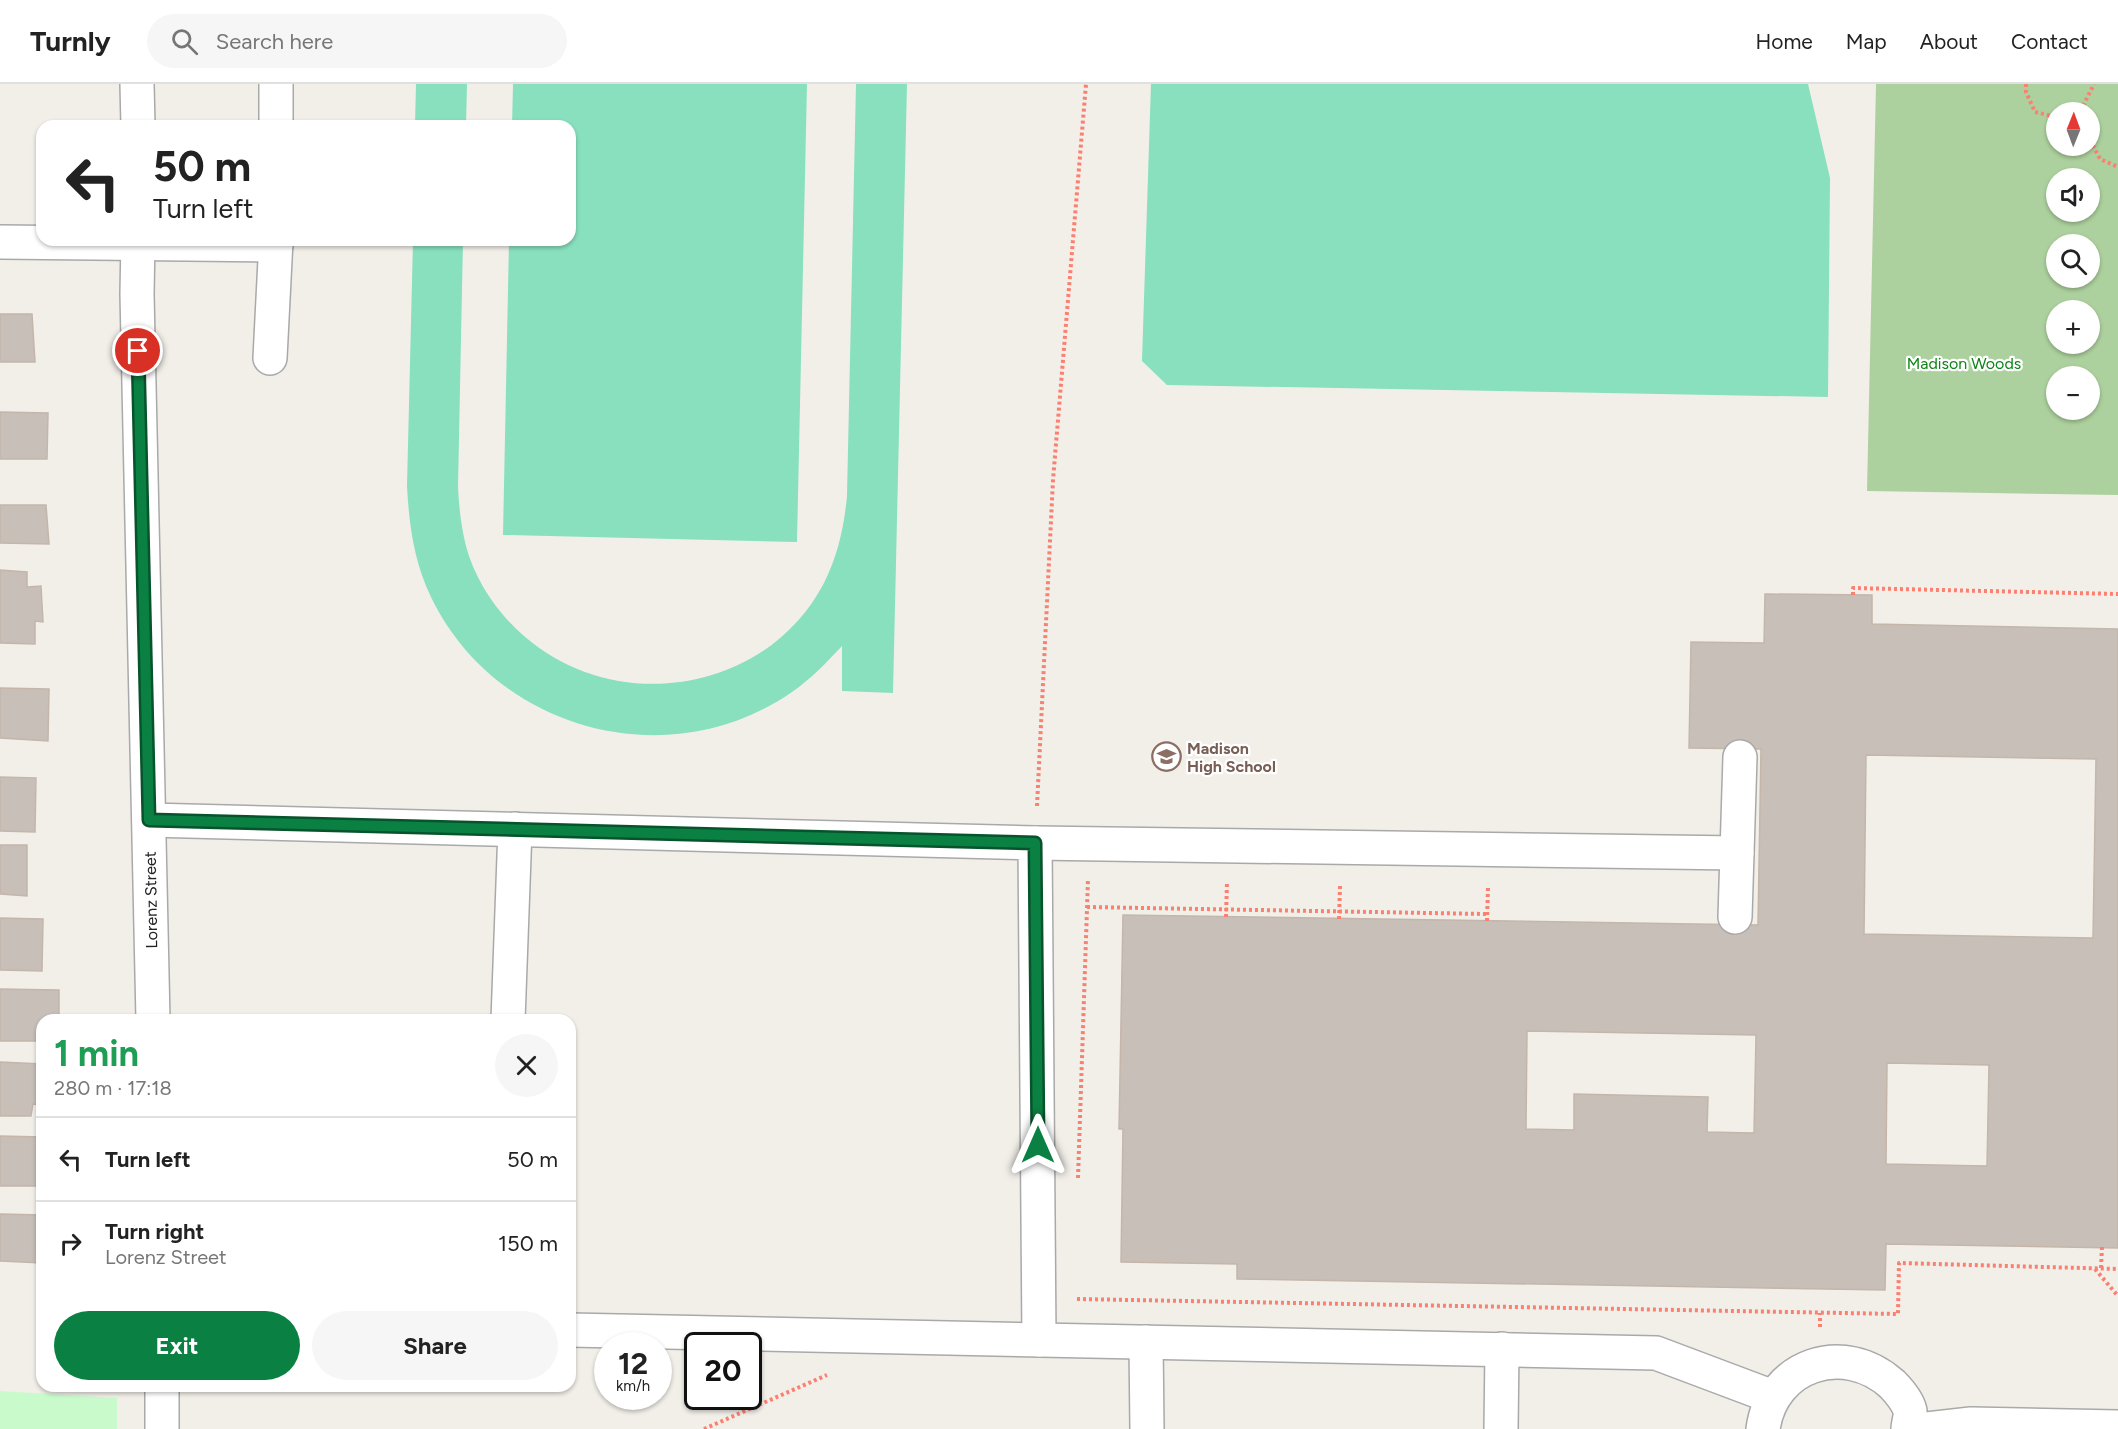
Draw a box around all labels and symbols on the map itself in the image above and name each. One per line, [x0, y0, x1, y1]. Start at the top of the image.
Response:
north arrow [2046, 102, 2100, 156]
pin [112, 325, 163, 376]
park label: Madison Woods [1907, 354, 2021, 373]
place label: Madison High School [1187, 739, 1276, 776]
school or university icon: Madison High School [1150, 741, 1182, 773]
street label: Lorenz Street [141, 851, 161, 949]
position arrow [1006, 1113, 1070, 1177]
speed limit sign: 20 [684, 1332, 762, 1410]

